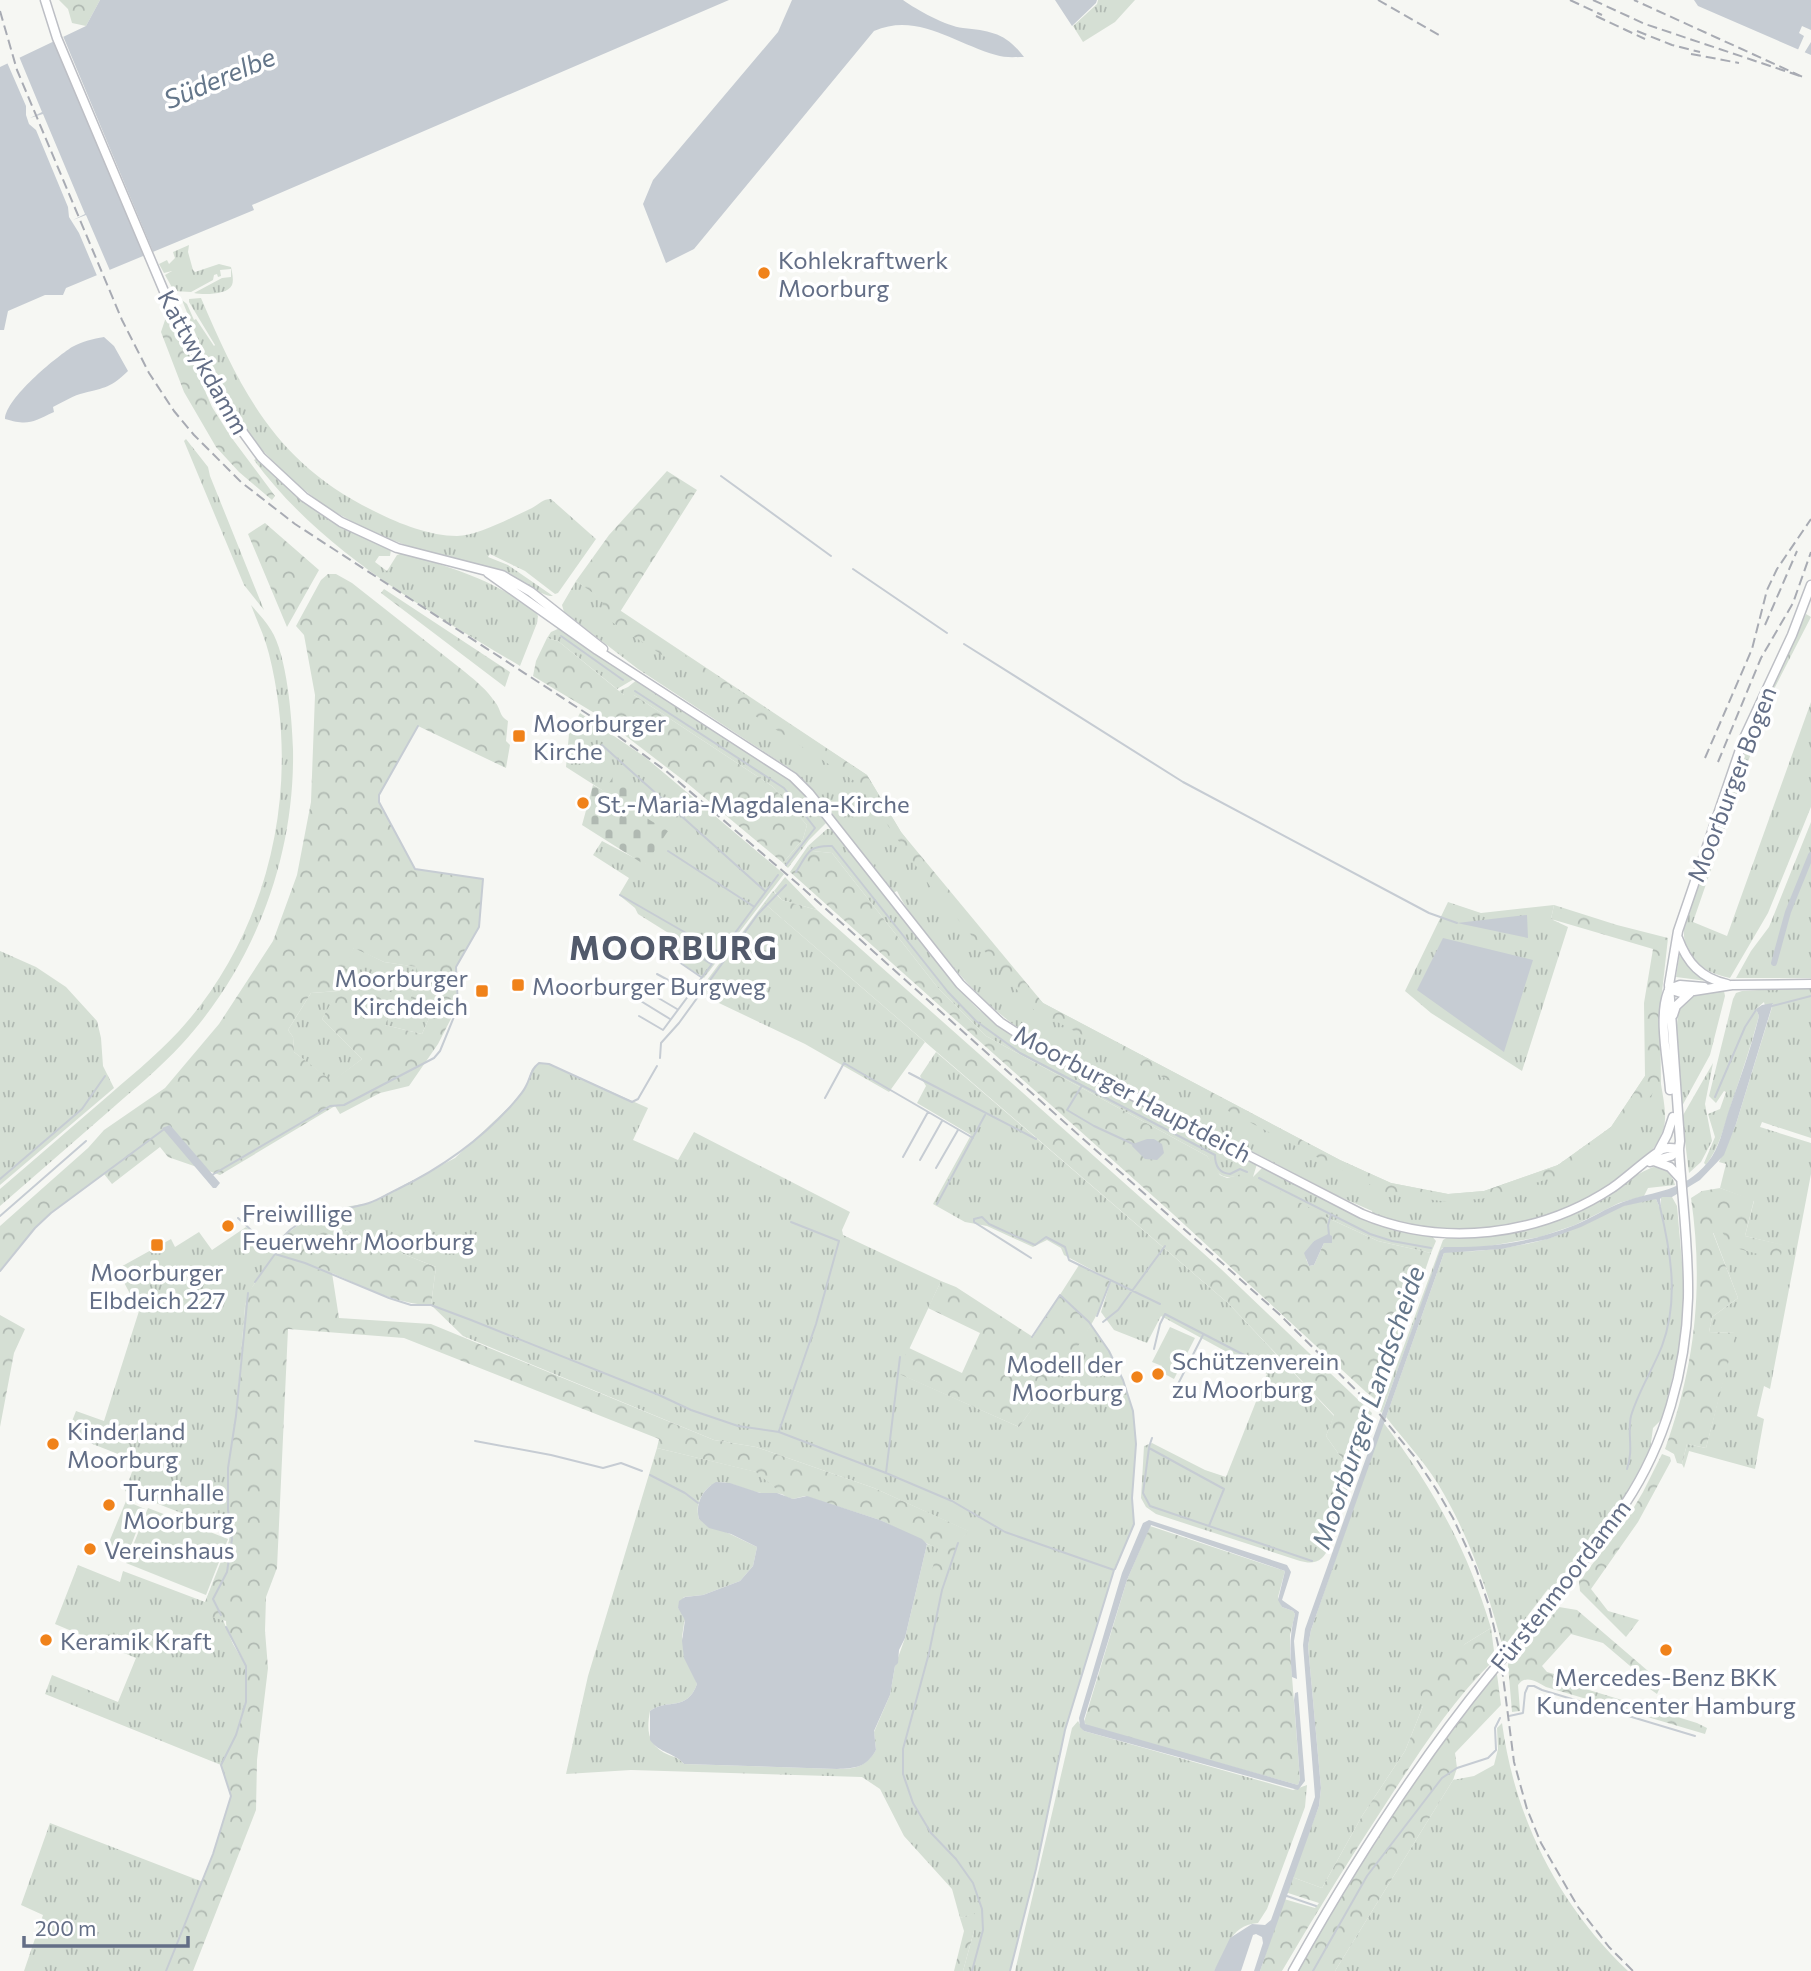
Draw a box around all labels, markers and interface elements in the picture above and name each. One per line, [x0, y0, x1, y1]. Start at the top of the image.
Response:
water label: Süderelbe [159, 40, 280, 114]
place label: Kohlekraftwerk Moorburg [778, 245, 948, 302]
marker: Kohlekraftwerk Moorburg [756, 265, 772, 281]
street label: Kattwykdamm [152, 285, 256, 439]
street label: Moorburger Bogen [1680, 682, 1782, 886]
place label: Moorburger Kirche [533, 708, 667, 765]
marker: Moorburger Kirche [511, 728, 527, 744]
place label: St.-Maria-Magdalena-Kirche [597, 789, 910, 818]
marker: St.-Maria-Magdalena-Kirche [575, 795, 591, 811]
district label: MOORBURG [569, 927, 779, 967]
place label: Moorburger Kirchdeich [335, 963, 468, 1020]
place label: Moorburger Burgweg [532, 971, 766, 1000]
marker: Moorburger Burgweg [510, 977, 526, 993]
marker: Moorburger Kirchdeich [474, 983, 490, 999]
street label: Moorburger Hauptdeich [1010, 1018, 1256, 1168]
place label: Freiwillige Feuerwehr Moorburg [242, 1198, 474, 1255]
marker: Freiwillige Feuerwehr Moorburg [220, 1218, 236, 1234]
marker: Moorburger Elbdeich 227 [149, 1237, 165, 1253]
place label: Moorburger Elbdeich 227 [89, 1257, 225, 1314]
water label: Moorburger Landscheide [1304, 1261, 1430, 1552]
place label: Schützenverein zu Moorburg [1172, 1346, 1339, 1403]
place label: Modell der Moorburg [1006, 1349, 1123, 1406]
marker: Schützenverein zu Moorburg [1150, 1366, 1166, 1382]
marker: Modell der Moorburg [1129, 1369, 1145, 1385]
place label: Kinderland Moorburg [67, 1416, 185, 1473]
marker: Kinderland Moorburg [45, 1436, 61, 1452]
place label: Turnhalle Moorburg [123, 1477, 234, 1534]
street label: Fürstenmoordamm [1484, 1493, 1636, 1677]
marker: Turnhalle Moorburg [101, 1497, 117, 1513]
place label: Vereinshaus [104, 1535, 235, 1564]
marker: Vereinshaus [82, 1541, 98, 1557]
place label: Keramik Kraft [60, 1626, 212, 1655]
marker: Keramik Kraft [38, 1632, 54, 1648]
marker: Mercedes-Benz BKK Kundencenter Hamburg [1658, 1642, 1674, 1658]
place label: Mercedes-Benz BKK Kundencenter Hamburg [1536, 1662, 1796, 1719]
scale bar [24, 1904, 189, 1948]
text: 200 m [35, 1915, 96, 1940]

